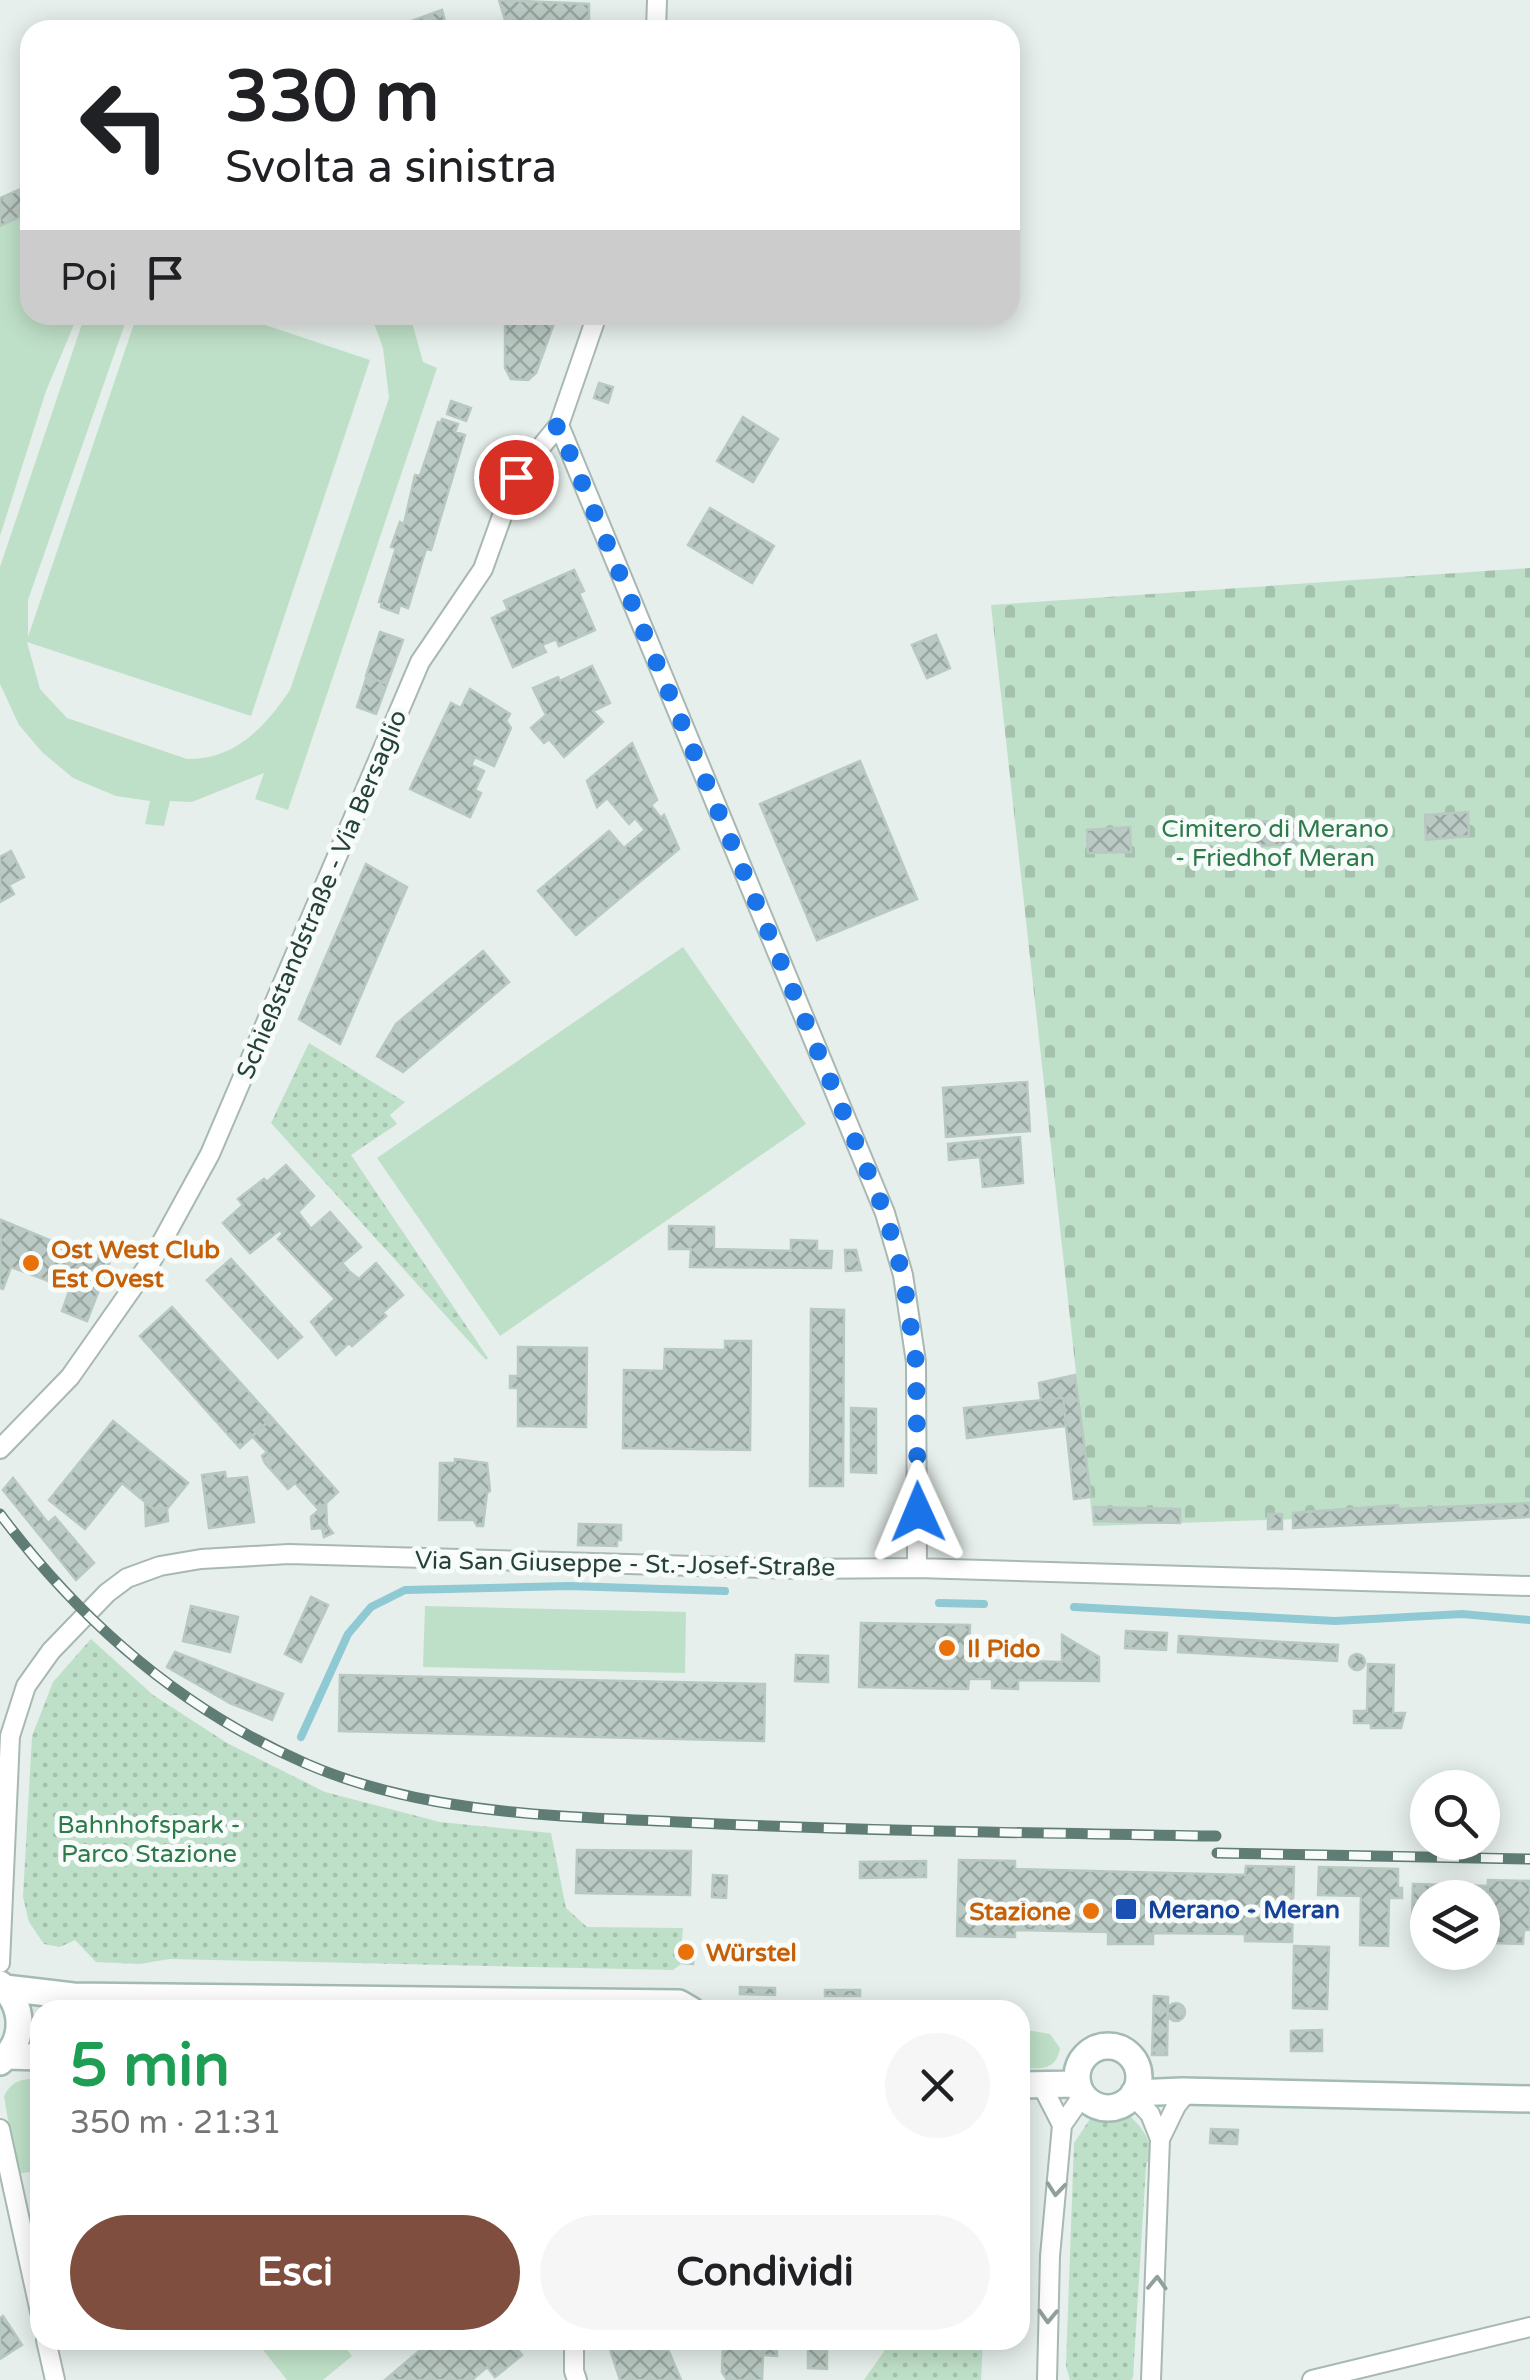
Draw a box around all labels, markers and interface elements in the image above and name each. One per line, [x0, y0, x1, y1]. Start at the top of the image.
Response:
text: 330 m [225, 56, 439, 140]
icon: left [60, 60, 190, 190]
text: Svolta a sinistra [225, 141, 557, 195]
icon: arrive [138, 250, 193, 305]
text: Poi [60, 255, 118, 301]
pin [474, 435, 559, 520]
icon: arrive [489, 450, 544, 505]
street label: Schießstandstraße - Via Bersaglio [230, 705, 413, 1083]
park label: Cimitero di Merano - Friedhof Meran [1161, 814, 1389, 873]
place label: Ost West Club Est Ovest [51, 1235, 220, 1294]
marker: Ost West Club Est Ovest [20, 1252, 42, 1274]
position arrow [866, 1460, 970, 1564]
street label: Via San Giuseppe - St.-Josef-Straße [415, 1545, 835, 1583]
place label: Il Pido [967, 1634, 1040, 1664]
marker: Il Pido [936, 1637, 958, 1659]
map controls [1410, 1770, 1500, 1970]
button: search [1410, 1770, 1500, 1860]
park label: Bahnhofspark - Parco Stazione [57, 1810, 241, 1869]
button: layers [1410, 1880, 1500, 1970]
place label: Merano - Meran [1148, 1895, 1340, 1925]
marker: Merano - Meran [1113, 1896, 1139, 1922]
place label: Stazione [969, 1897, 1071, 1927]
marker: Stazione [1080, 1900, 1102, 1922]
place label: Würstel [706, 1938, 797, 1968]
marker: Würstel [675, 1941, 697, 1963]
text: 5 min [70, 2030, 230, 2102]
button: close [885, 2033, 990, 2138]
text: 350 m · 21:31 [70, 2104, 282, 2142]
one-way arrow [1046, 2181, 1068, 2197]
button: Esci [70, 2215, 520, 2330]
button: Condividi [540, 2215, 990, 2330]
one-way arrow [1146, 2274, 1167, 2290]
one-way arrow [1038, 2309, 1059, 2325]

